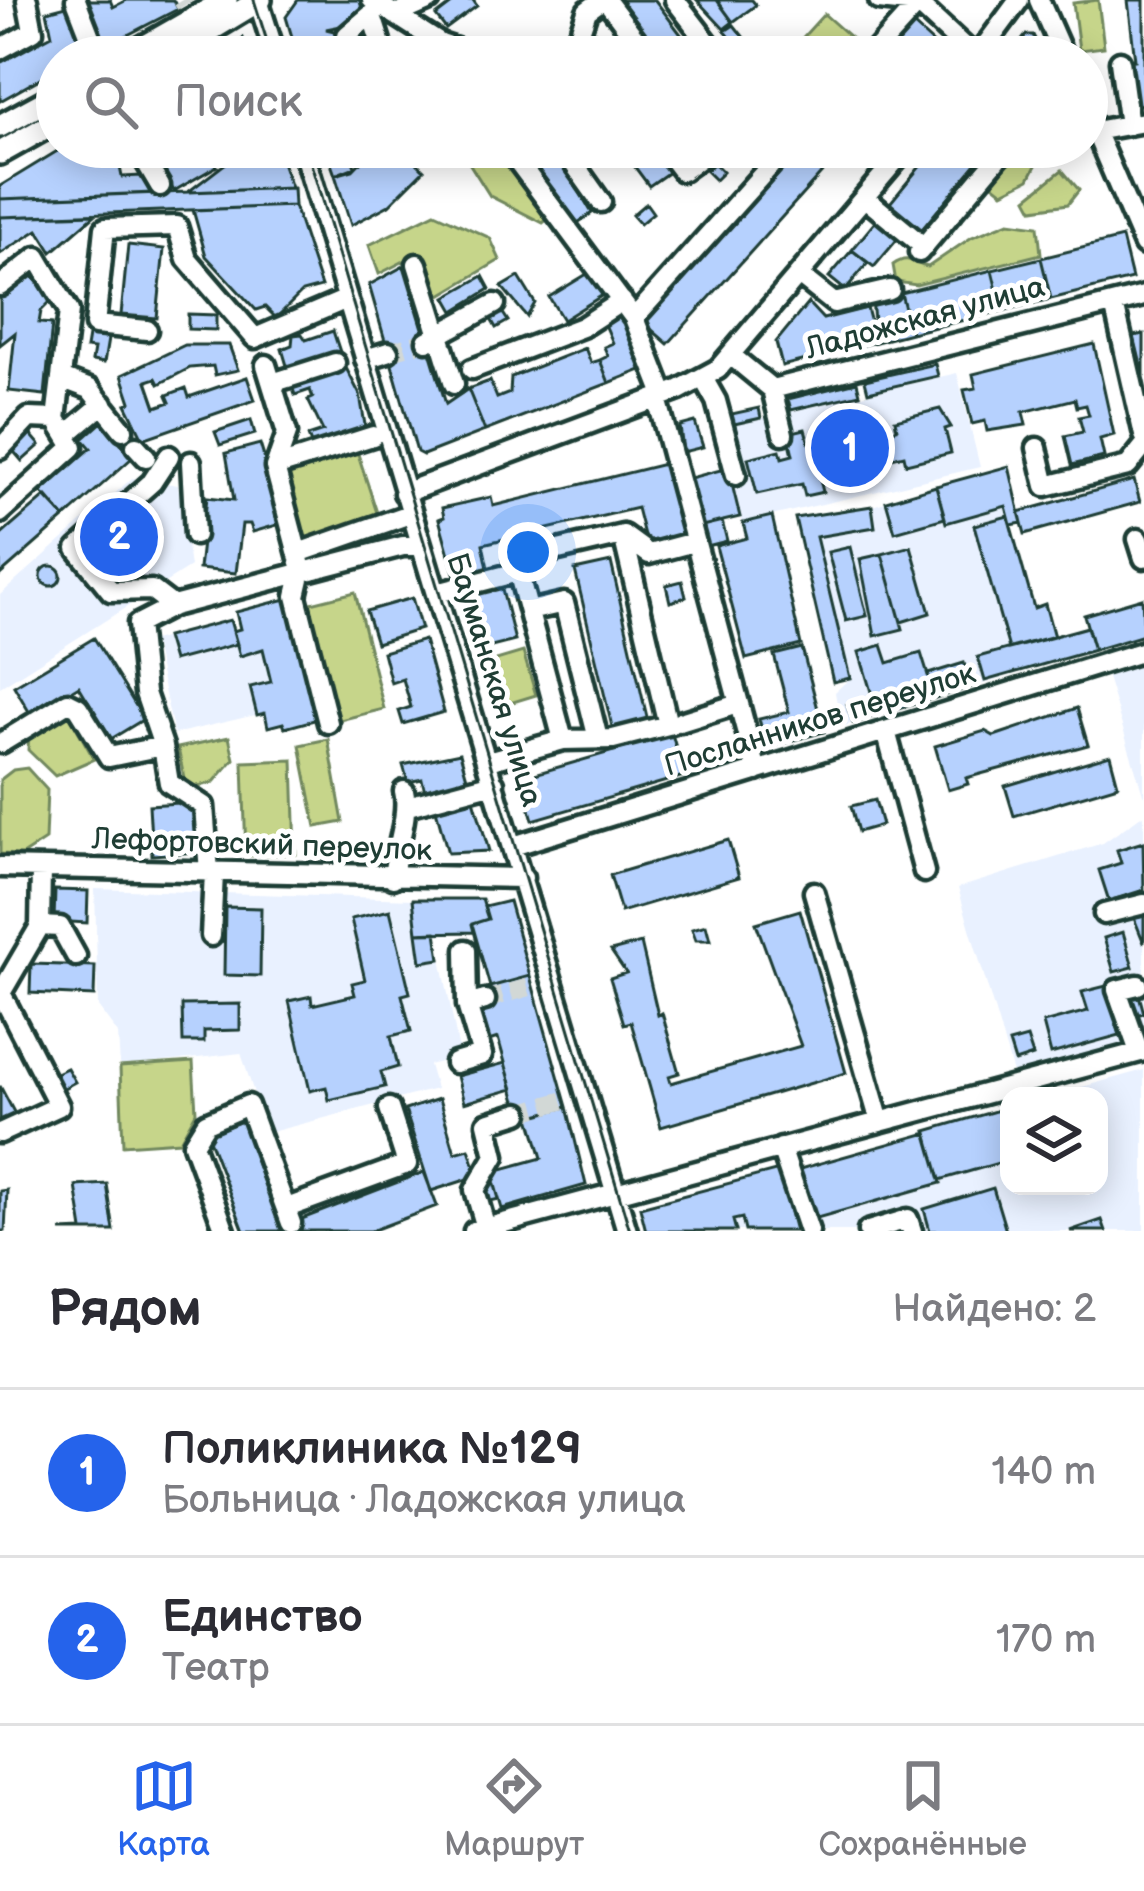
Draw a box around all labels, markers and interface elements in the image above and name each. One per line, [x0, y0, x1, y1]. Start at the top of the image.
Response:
search box [36, 36, 1108, 168]
icon: search [78, 69, 144, 135]
text: Поиск [174, 75, 302, 130]
street label: Ладожская улица [800, 269, 1049, 368]
pin: 1 [811, 403, 889, 493]
pin: 2 [80, 492, 158, 582]
your location [498, 522, 558, 582]
street label: Бауманская улица [438, 549, 550, 811]
street label: Посланников переулок [660, 655, 980, 784]
street label: Лефортовский переулок [90, 821, 433, 869]
map controls [1000, 1087, 1108, 1195]
button: layers [1000, 1087, 1108, 1195]
text: Рядом [48, 1279, 202, 1340]
text: Найдено: 2 [892, 1286, 1096, 1333]
text: Поликлиника №129 [162, 1422, 582, 1477]
text: 1 [79, 1449, 95, 1496]
text: 140 m [991, 1449, 1096, 1496]
text: Больница · Ладожская улица [162, 1477, 686, 1524]
text: Единство [162, 1590, 363, 1645]
text: 2 [75, 1617, 99, 1664]
text: 170 m [996, 1617, 1096, 1664]
text: Театр [162, 1645, 270, 1692]
tab: Карта [117, 1753, 210, 1865]
tab: Маршрут [444, 1753, 584, 1865]
tab: Сохранённые [818, 1753, 1027, 1865]

